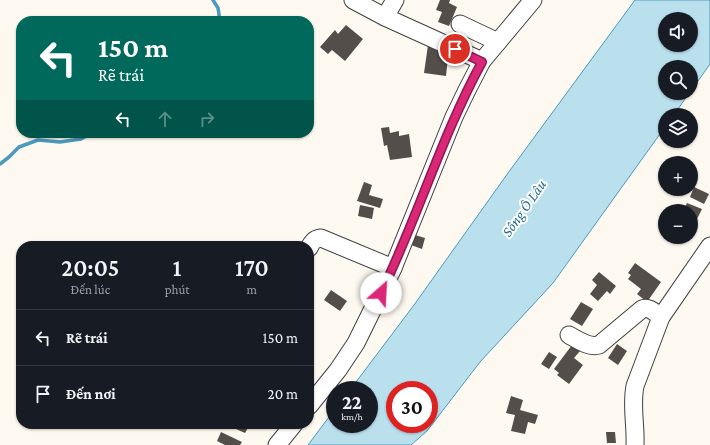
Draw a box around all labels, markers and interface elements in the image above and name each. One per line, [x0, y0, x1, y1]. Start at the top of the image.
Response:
map controls [658, 12, 698, 244]
button: sound [658, 12, 698, 52]
icon: left [32, 32, 84, 84]
text: 150 m [98, 32, 168, 63]
pin [438, 32, 472, 66]
icon: arrive [444, 38, 466, 60]
button: search [658, 60, 698, 100]
text: Rẽ trái [98, 65, 144, 85]
icon: left [112, 108, 134, 130]
icon: ahead [154, 108, 176, 130]
icon: right [196, 108, 218, 130]
button: layers [658, 108, 698, 148]
button: + [658, 156, 698, 196]
water label: Sông Ô Lâu [499, 176, 550, 240]
button: − [658, 204, 698, 244]
text: 20:05 [61, 254, 119, 281]
text: 1 [173, 254, 181, 281]
text: 170 [235, 254, 269, 281]
position arrow [360, 272, 402, 314]
text: Đến lúc [71, 282, 110, 297]
text: phút [165, 282, 190, 297]
text: m [247, 282, 257, 297]
icon: left [32, 327, 54, 349]
text: Rẽ trái [66, 330, 108, 346]
text: 150 m [263, 330, 298, 346]
speed limit sign: 30 [386, 381, 438, 433]
icon: arrive [32, 383, 54, 405]
text: Đến nơi [66, 386, 116, 402]
text: 20 m [268, 386, 298, 402]
text: 22 [342, 391, 362, 413]
text: km/h [341, 411, 363, 422]

